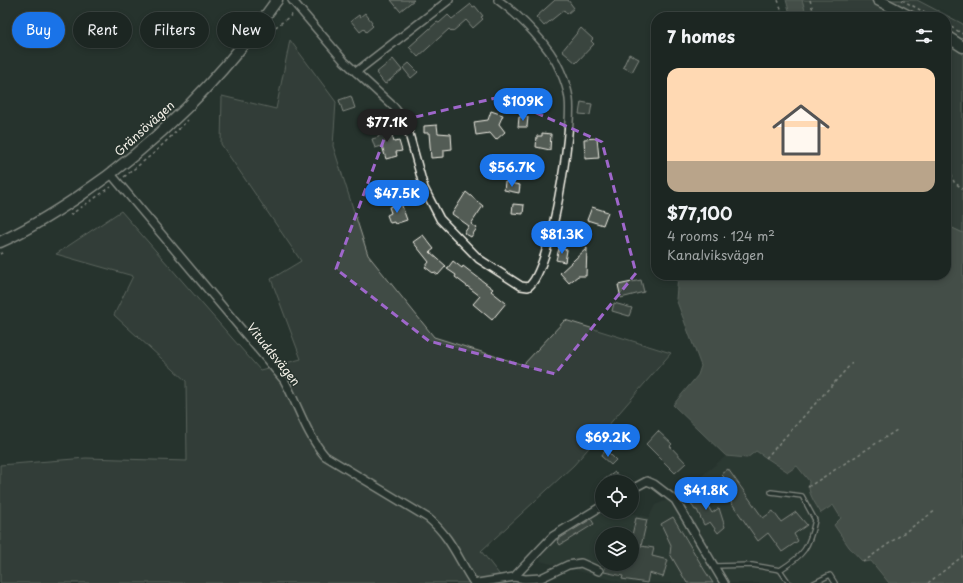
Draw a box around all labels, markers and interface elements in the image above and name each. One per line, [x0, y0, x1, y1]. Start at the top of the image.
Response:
chip: Buy [12, 12, 65, 48]
chip: Rent [73, 12, 132, 48]
chip: Filters [140, 12, 209, 48]
chip: New [217, 12, 275, 48]
text: 7 homes [667, 23, 735, 49]
icon: filters [913, 25, 935, 47]
pin: $109K [495, 88, 551, 122]
text: $109K [503, 91, 543, 110]
icon: home [765, 94, 837, 166]
street label: Gränsövägen [110, 96, 178, 160]
pin: $77.1K [354, 109, 420, 143]
text: $77.1K [366, 112, 408, 131]
pin: $56.7K [479, 154, 545, 188]
text: $56.7K [489, 157, 535, 176]
pin: $47.5K [364, 180, 430, 214]
text: $47.5K [374, 183, 420, 202]
text: $77,100 [667, 200, 732, 226]
pin: $81.3K [529, 221, 595, 255]
text: $81.3K [540, 224, 584, 243]
text: 4 rooms · 124 m² [667, 226, 775, 245]
text: Kanalviksvägen [667, 245, 764, 264]
street label: Vituddsvägen [243, 319, 305, 389]
pin: $69.2K [575, 424, 641, 458]
text: $69.2K [585, 427, 631, 446]
map controls [595, 475, 639, 571]
button: locate [595, 475, 639, 519]
pin: $41.8K [673, 477, 739, 511]
text: $41.8K [684, 480, 728, 499]
button: layers [595, 527, 639, 571]

